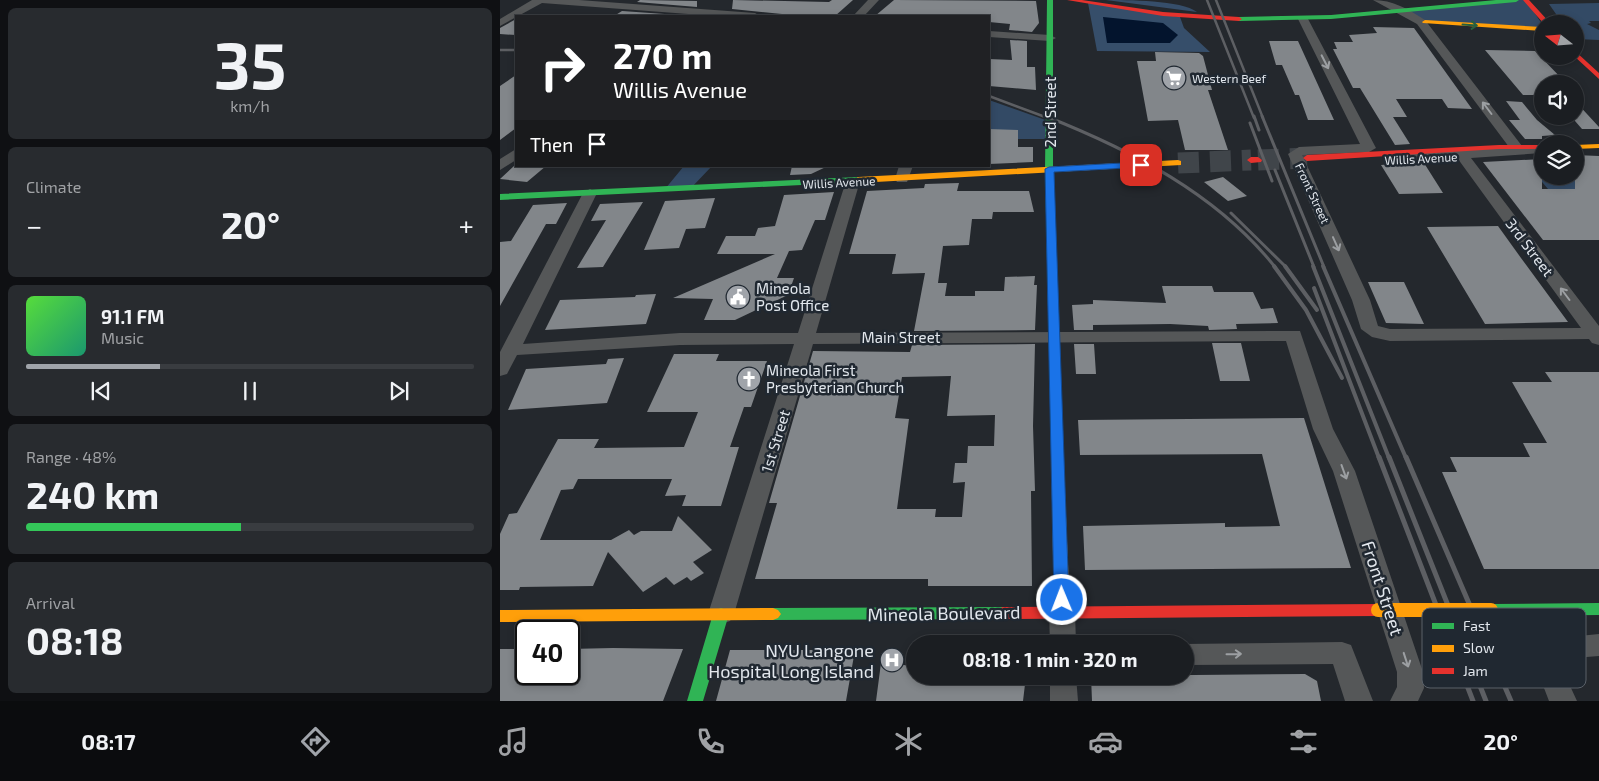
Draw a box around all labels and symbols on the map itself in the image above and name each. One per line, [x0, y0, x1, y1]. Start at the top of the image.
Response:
north arrow [1534, 15, 1584, 65]
one-way arrow [1462, 20, 1478, 29]
one-way arrow [1320, 55, 1330, 70]
supermarket icon: Western Beef [1161, 65, 1187, 91]
place label: Western Beef [1192, 71, 1267, 85]
street label: 2nd Street [1041, 76, 1059, 147]
one-way arrow [1482, 102, 1493, 115]
pin [1120, 144, 1162, 186]
street label: Willis Avenue [1384, 149, 1458, 167]
street label: Front Street [1293, 160, 1333, 226]
street label: Willis Avenue [802, 173, 876, 191]
street label: 3rd Street [1502, 214, 1558, 280]
one-way arrow [1331, 236, 1341, 251]
place label: Mineola Post Office [756, 279, 829, 314]
public building icon: Mineola Post Office [725, 284, 751, 310]
one-way arrow [1560, 288, 1571, 301]
street label: Main Street [862, 328, 941, 346]
place label: Mineola First Presbyterian Church [766, 361, 904, 396]
church icon: Mineola First Presbyterian Church [736, 366, 762, 392]
street label: 1st Street [757, 407, 793, 474]
one-way arrow [1340, 464, 1349, 479]
street label: Front Street [1357, 538, 1409, 638]
position arrow [1035, 573, 1087, 625]
street label: Mineola Boulevard [867, 601, 1021, 625]
legend [1422, 608, 1586, 688]
text: Fast [1463, 617, 1490, 634]
speed limit sign: 40 [515, 620, 580, 685]
place label: NYU Langone Hospital Long Island [708, 639, 874, 682]
text: Slow [1463, 639, 1495, 656]
hospital icon: NYU Langone Hospital Long Island [879, 647, 905, 673]
one-way arrow [1225, 649, 1241, 659]
one-way arrow [1402, 651, 1412, 667]
text: Jam [1463, 662, 1488, 679]

